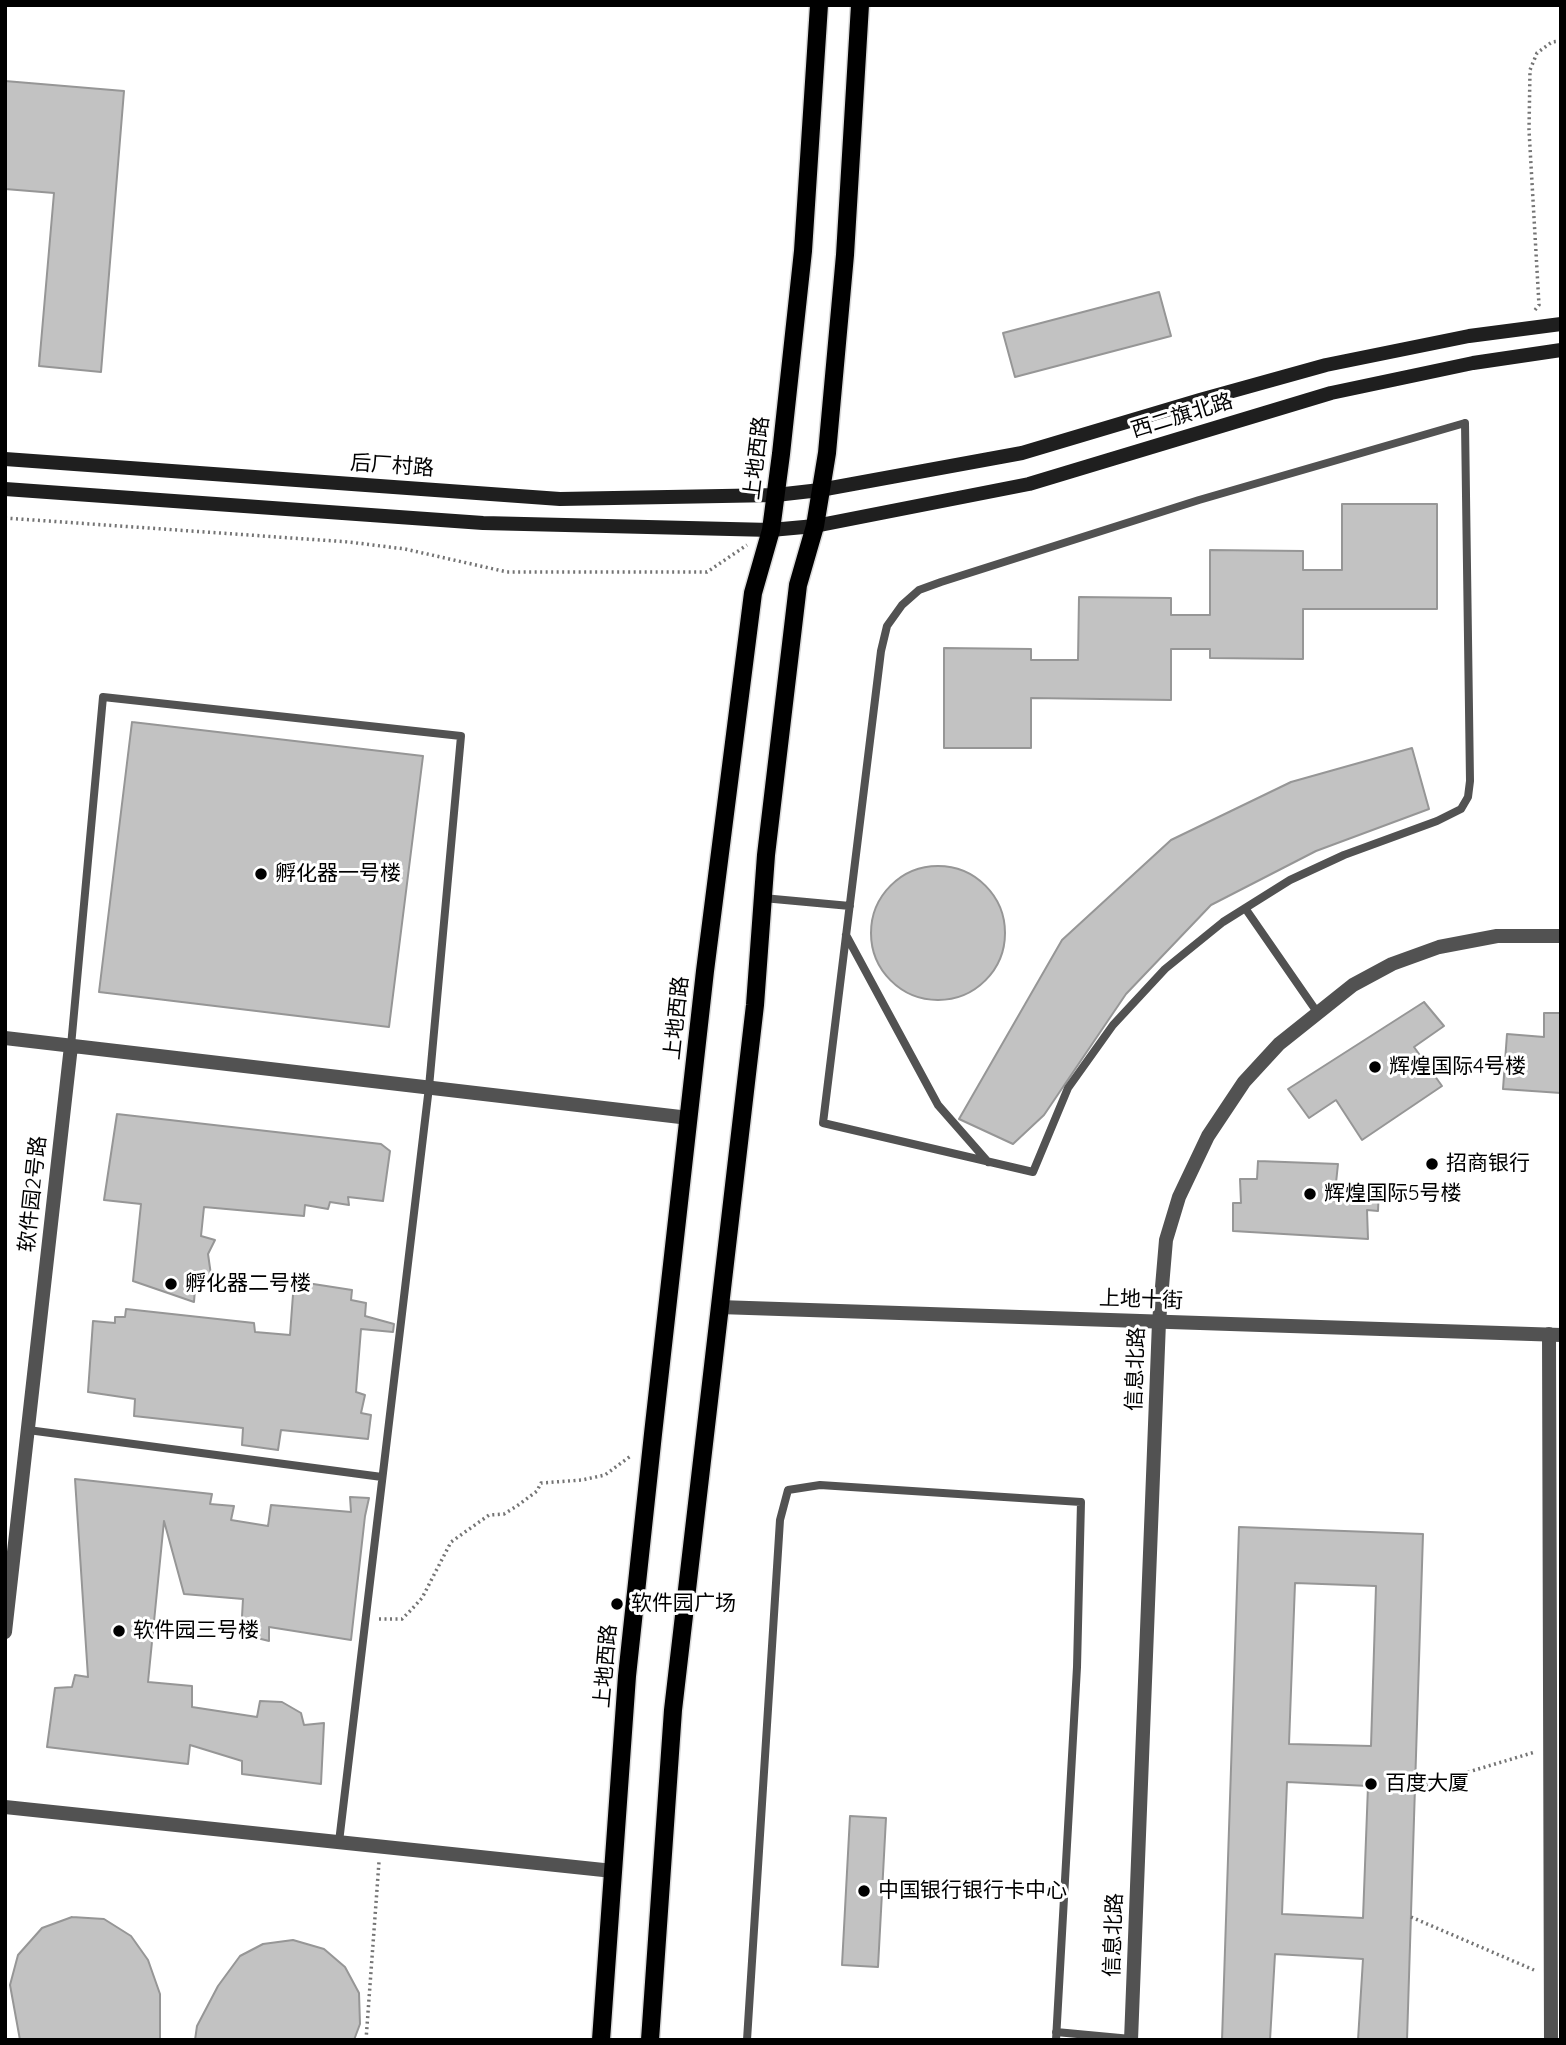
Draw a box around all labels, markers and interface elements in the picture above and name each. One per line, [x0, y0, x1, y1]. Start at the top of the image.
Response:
street label: 西二旗北路 [1128, 389, 1236, 443]
street label: 上地西路 [739, 415, 775, 501]
street label: 后厂村路 [349, 451, 435, 481]
place label: 孵化器一号楼 [275, 861, 401, 887]
marker: 孵化器一号楼 [253, 866, 269, 882]
street label: 上地西路 [660, 975, 694, 1061]
place label: 辉煌国际4号楼 [1389, 1054, 1526, 1080]
marker: 辉煌国际4号楼 [1367, 1059, 1383, 1075]
street label: 软件园2号路 [14, 1135, 52, 1253]
place label: 招商银行 [1446, 1151, 1530, 1177]
marker: 招商银行 [1424, 1156, 1440, 1172]
place label: 辉煌国际5号楼 [1324, 1181, 1461, 1207]
marker: 辉煌国际5号楼 [1302, 1186, 1318, 1202]
place label: 孵化器二号楼 [185, 1271, 311, 1297]
marker: 孵化器二号楼 [163, 1276, 179, 1292]
street label: 上地十街 [1099, 1286, 1183, 1314]
street label: 信息北路 [1122, 1327, 1150, 1411]
place label: 软件园广场 [631, 1591, 736, 1617]
marker: 软件园广场 [609, 1596, 625, 1612]
place label: 软件园三号楼 [133, 1618, 259, 1644]
marker: 软件园三号楼 [111, 1623, 127, 1639]
street label: 上地西路 [590, 1623, 622, 1709]
place label: 百度大厦 [1385, 1771, 1469, 1797]
marker: 百度大厦 [1363, 1776, 1379, 1792]
place label: 中国银行银行卡中心 [878, 1878, 1067, 1904]
marker: 中国银行银行卡中心 [856, 1883, 872, 1899]
street label: 信息北路 [1100, 1893, 1128, 1977]

